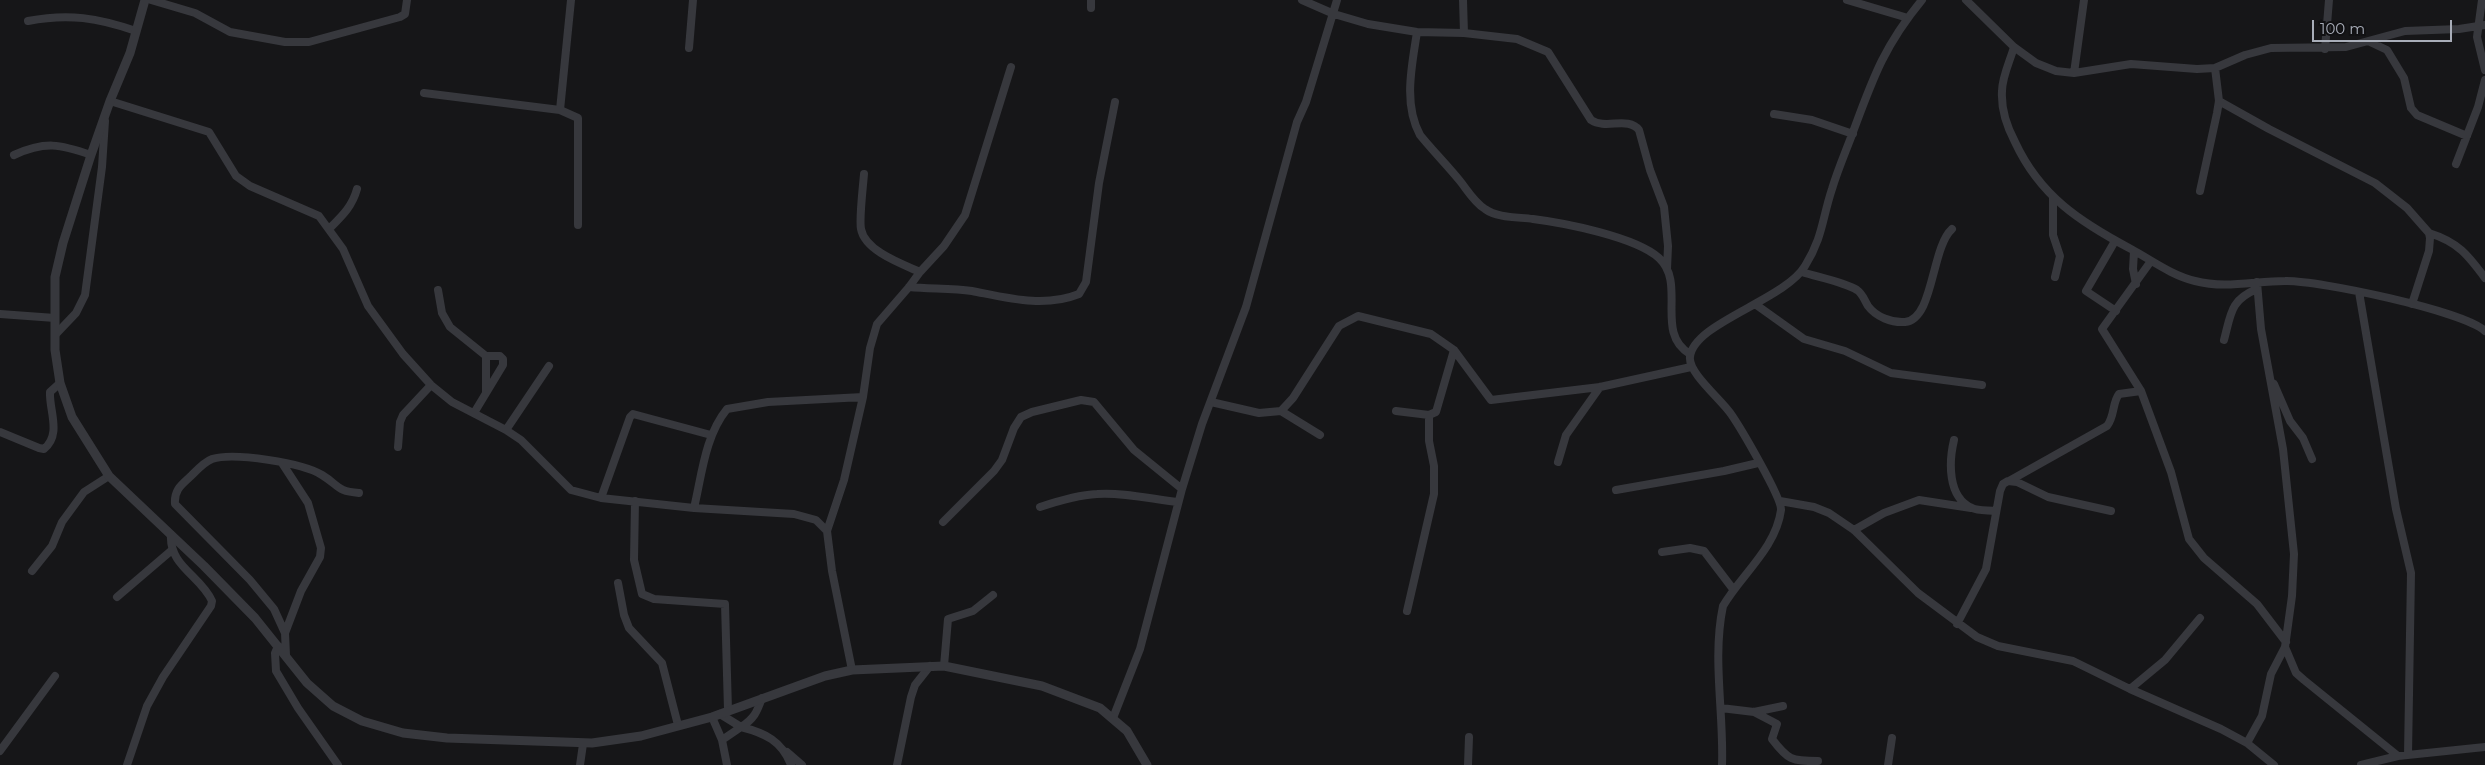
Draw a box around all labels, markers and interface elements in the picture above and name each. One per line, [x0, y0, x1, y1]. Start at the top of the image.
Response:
scale bar [2315, 10, 2455, 42]
text: 100 m [2320, 19, 2365, 38]

